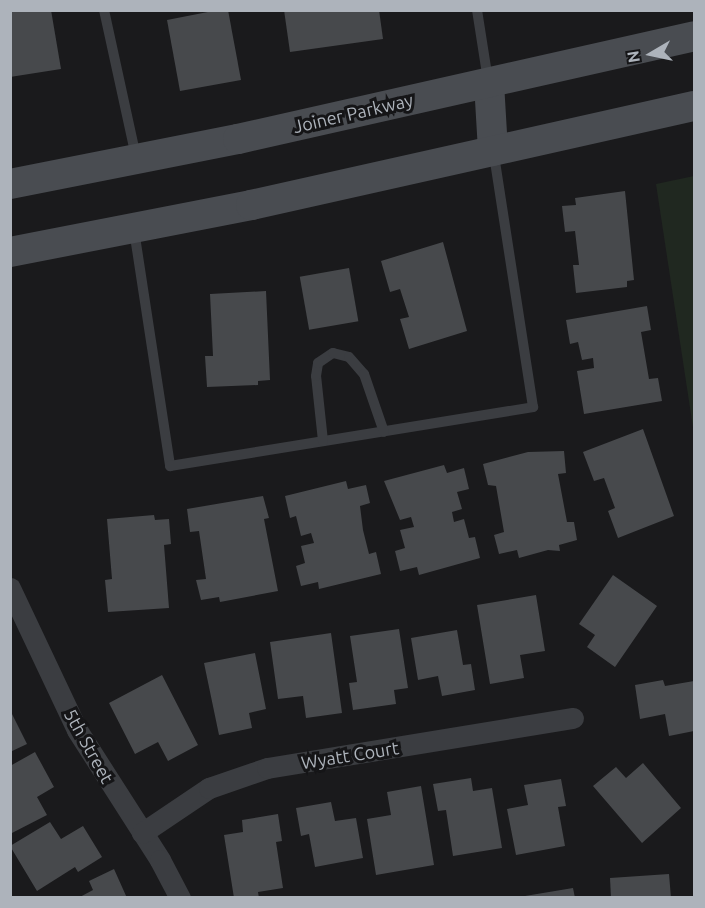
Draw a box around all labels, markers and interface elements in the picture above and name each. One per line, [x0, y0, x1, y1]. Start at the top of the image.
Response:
north arrow [621, 24, 681, 84]
text: N [623, 50, 643, 64]
street label: Joiner Parkway [291, 89, 415, 137]
street label: 5th Street [60, 705, 118, 787]
street label: Wyatt Court [300, 737, 400, 773]

